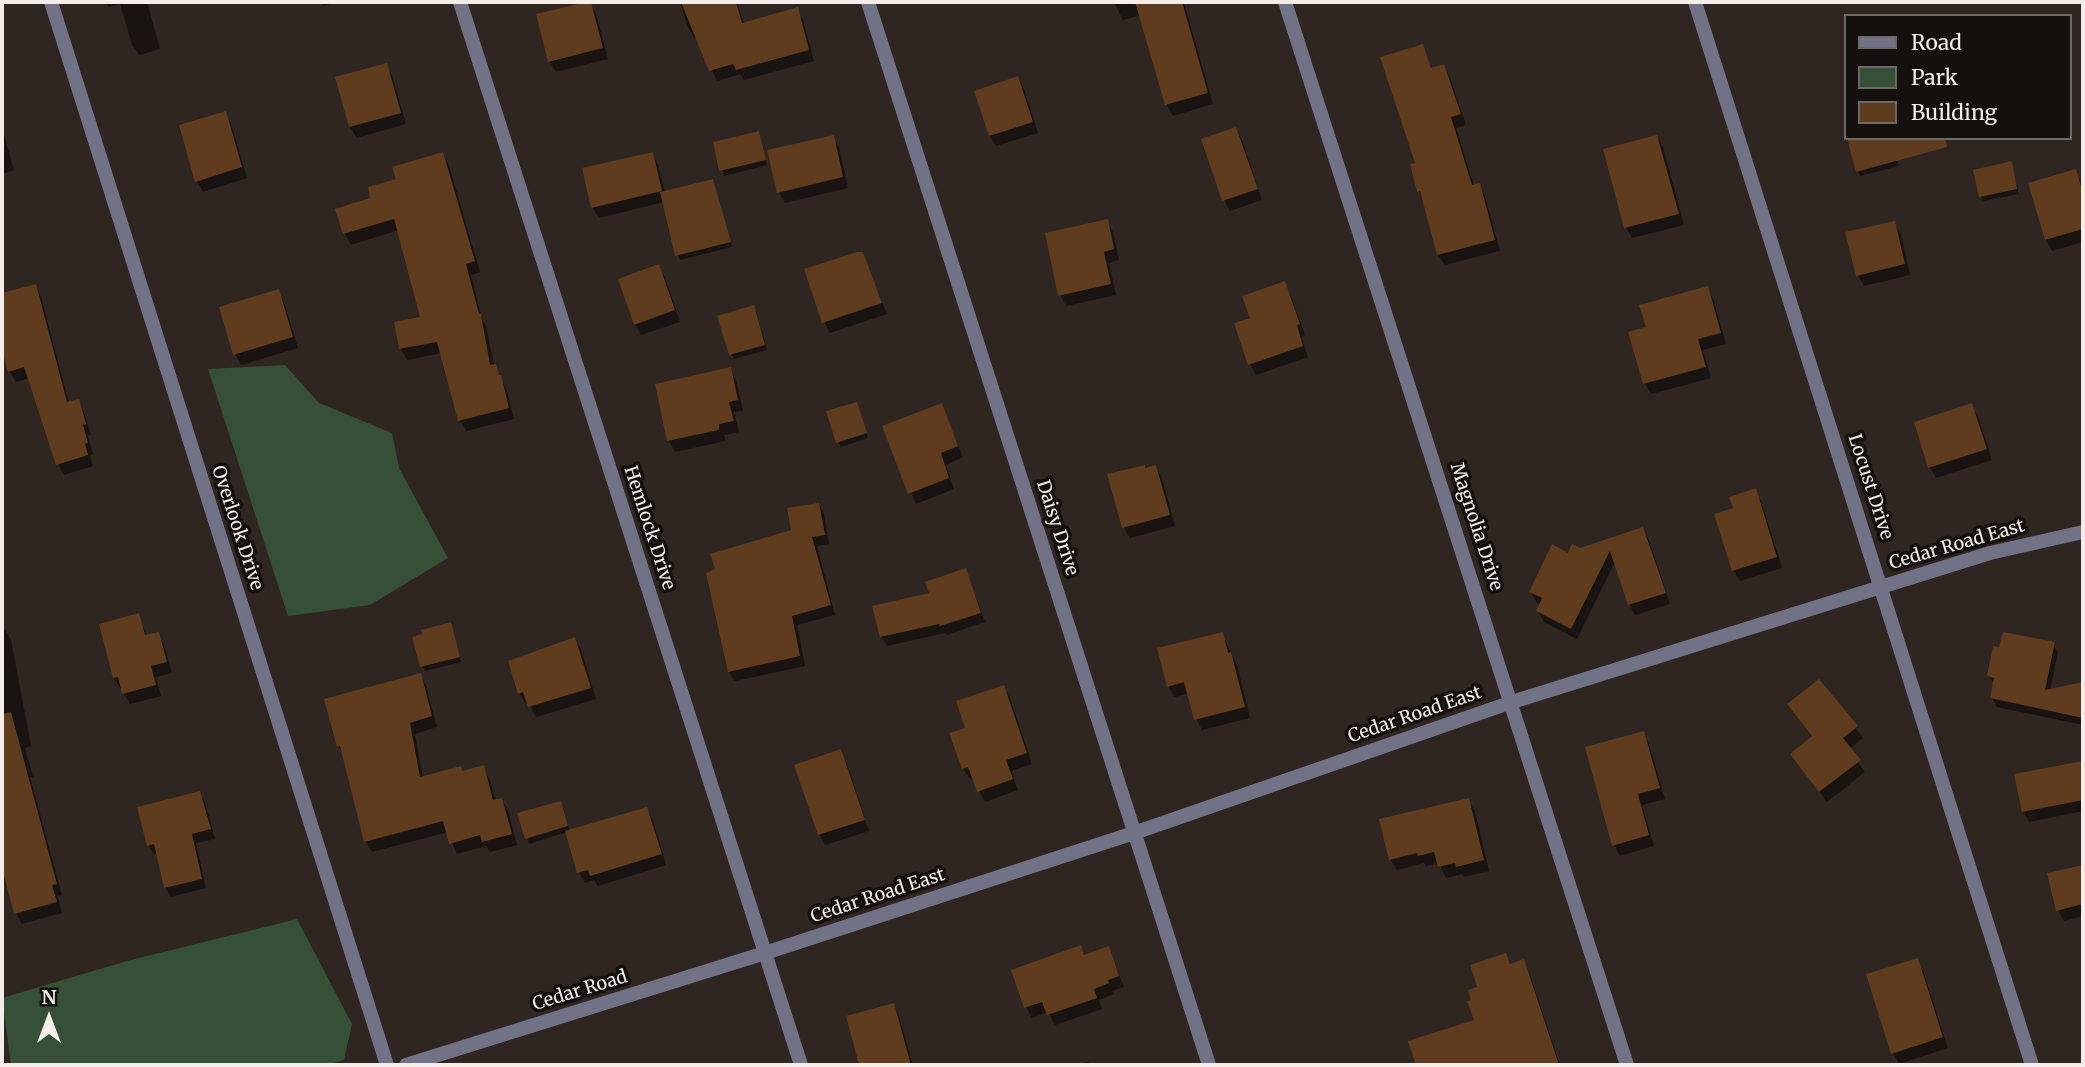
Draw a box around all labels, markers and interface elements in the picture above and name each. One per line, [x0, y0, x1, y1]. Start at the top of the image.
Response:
legend [1843, 14, 2071, 140]
text: Road [1911, 29, 1962, 56]
text: Park [1911, 64, 1958, 91]
text: Building [1911, 99, 1997, 126]
street label: Locust Drive [1843, 432, 1897, 542]
street label: Magnolia Drive [1445, 460, 1507, 594]
street label: Overlook Drive [207, 463, 267, 593]
street label: Hemlock Drive [619, 463, 679, 593]
street label: Daisy Drive [1031, 477, 1083, 579]
street label: Cedar Road East [1887, 515, 2027, 575]
street label: Cedar Road East [1345, 682, 1485, 748]
street label: Cedar Road East [808, 864, 948, 928]
street label: Cedar Road [530, 966, 630, 1016]
north arrow [14, 983, 84, 1053]
text: N [41, 985, 57, 1009]

